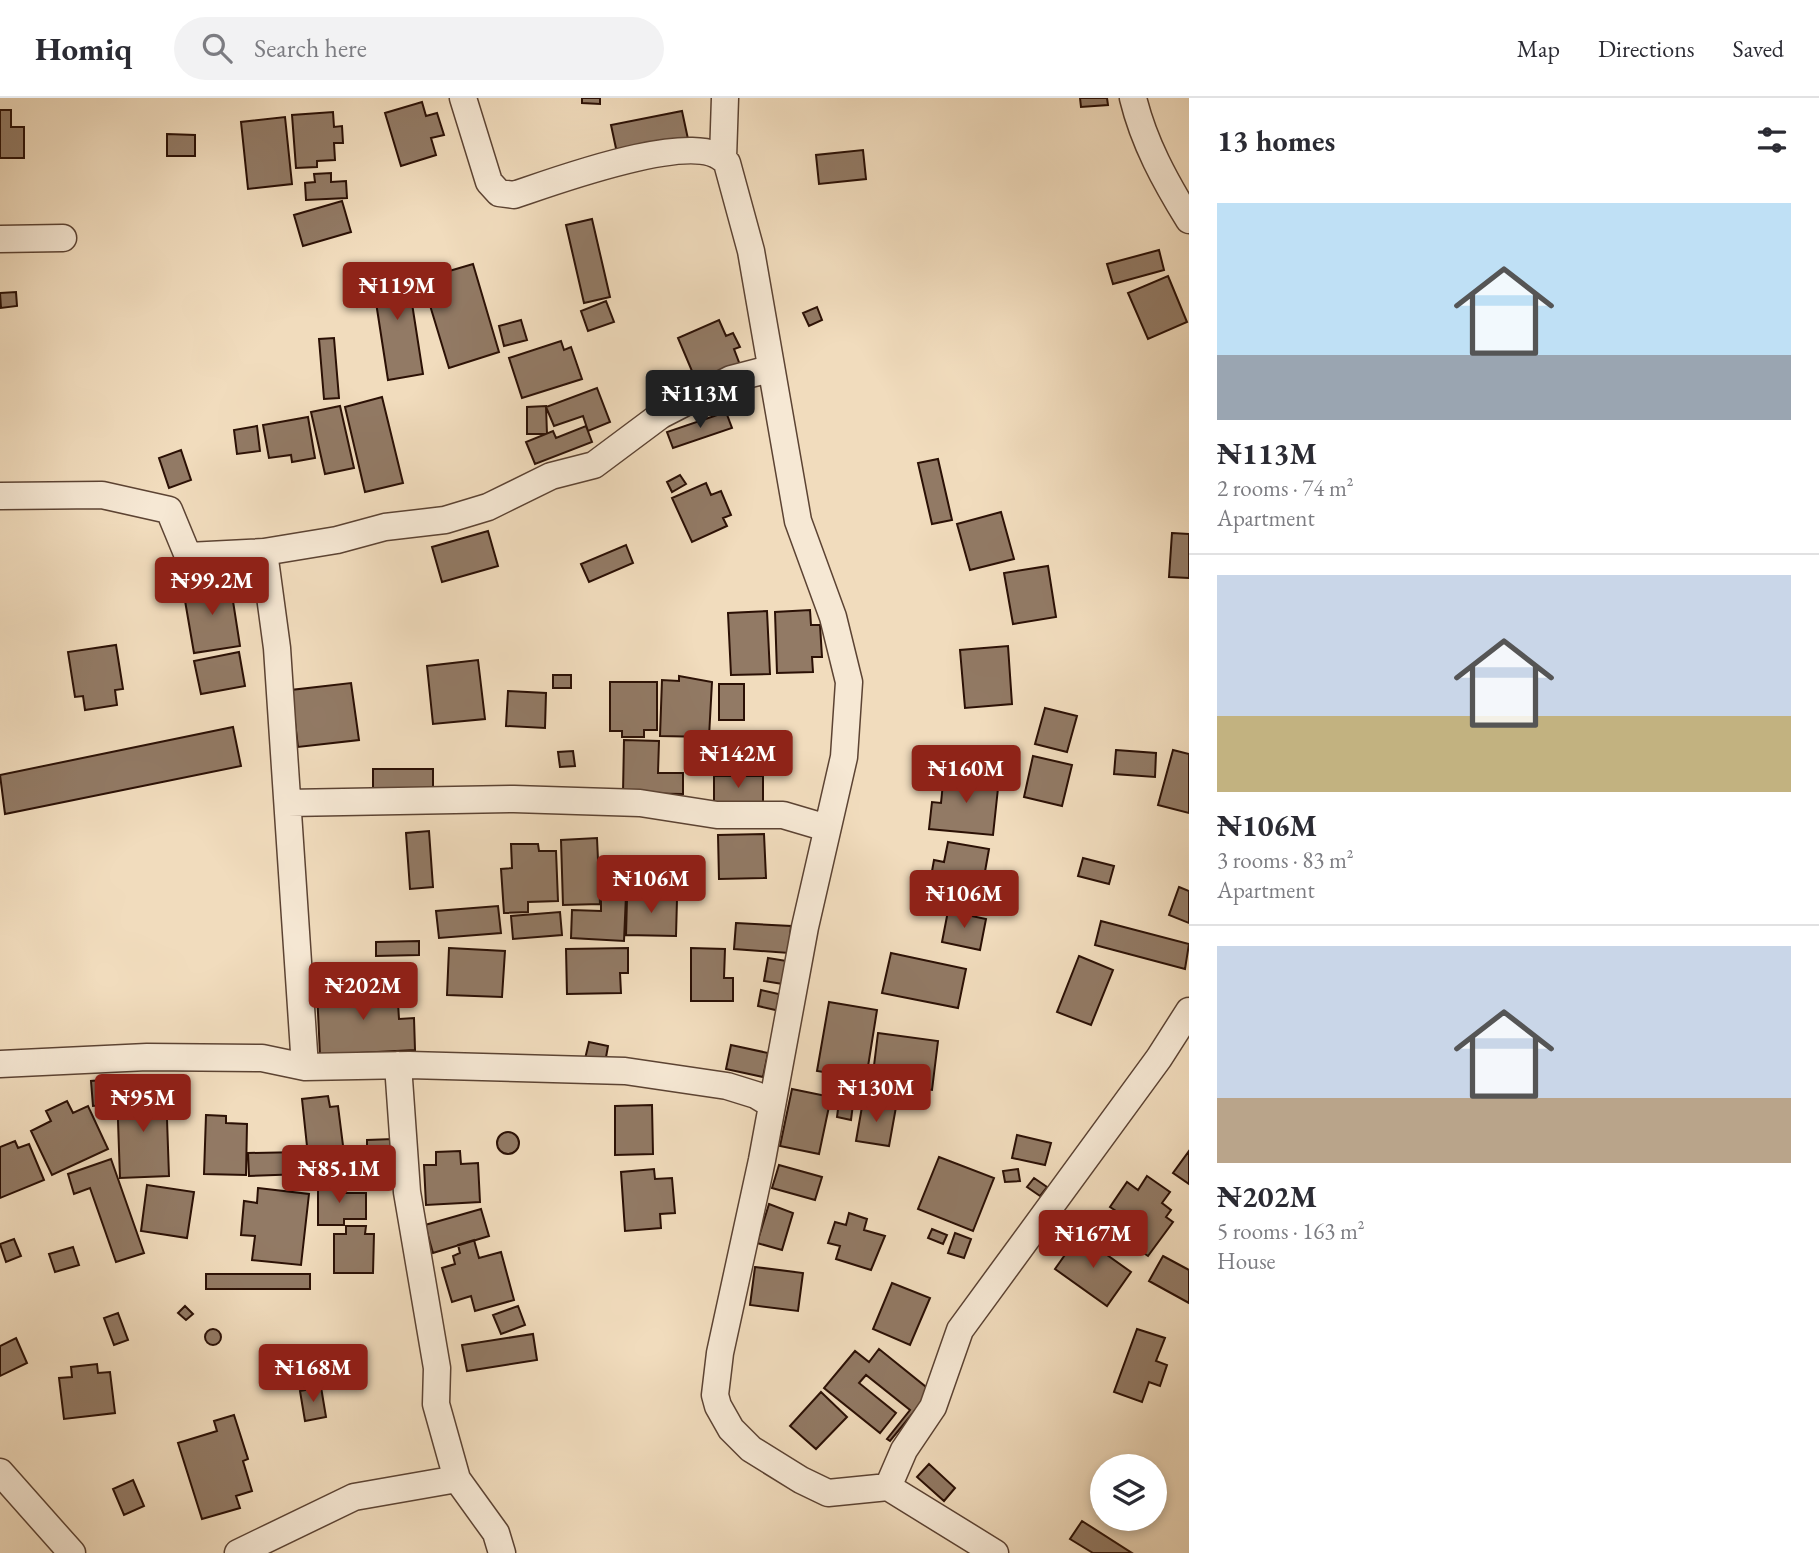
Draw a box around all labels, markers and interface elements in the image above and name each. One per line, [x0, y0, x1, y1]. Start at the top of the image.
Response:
search box [174, 17, 664, 80]
text: Homiq [35, 27, 132, 70]
icon: search [198, 29, 236, 67]
text: Search here [254, 31, 367, 65]
text: Map [1517, 33, 1560, 64]
text: Directions [1598, 33, 1695, 64]
text: Saved [1733, 33, 1784, 64]
text: 13 homes [1217, 121, 1335, 160]
icon: filters [1753, 121, 1791, 159]
icon: home [1441, 248, 1567, 374]
pin: ₦119M [348, 262, 446, 322]
text: ₦119M [359, 270, 435, 300]
pin: ₦113M [651, 370, 749, 430]
text: ₦113M [662, 378, 738, 408]
text: ₦113M [1217, 434, 1317, 473]
text: 2 rooms · 74 m² [1217, 473, 1354, 503]
text: Apartment [1217, 503, 1315, 533]
pin: ₦99.2M [155, 558, 269, 617]
text: ₦99.2M [171, 565, 253, 595]
icon: home [1441, 620, 1567, 746]
pin: ₦142M [689, 730, 787, 790]
text: ₦142M [700, 738, 776, 768]
pin: ₦160M [917, 746, 1015, 805]
text: ₦160M [928, 753, 1004, 783]
text: ₦106M [1217, 806, 1317, 845]
text: 3 rooms · 83 m² [1217, 845, 1354, 875]
pin: ₦106M [602, 856, 700, 915]
text: ₦106M [613, 863, 689, 893]
pin: ₦106M [915, 870, 1013, 930]
text: Apartment [1217, 875, 1315, 905]
text: ₦106M [926, 878, 1002, 908]
pin: ₦202M [314, 962, 412, 1022]
text: ₦202M [325, 970, 401, 1000]
icon: home [1441, 991, 1567, 1117]
pin: ₦130M [827, 1065, 925, 1124]
text: ₦130M [838, 1072, 914, 1102]
pin: ₦95M [102, 1074, 184, 1134]
text: ₦95M [111, 1082, 175, 1112]
pin: ₦85.1M [282, 1146, 396, 1205]
text: ₦85.1M [298, 1153, 380, 1183]
text: ₦202M [1217, 1177, 1317, 1216]
pin: ₦167M [1044, 1210, 1142, 1270]
text: 5 rooms · 163 m² [1217, 1216, 1365, 1246]
text: ₦167M [1055, 1218, 1131, 1248]
text: House [1217, 1246, 1276, 1276]
pin: ₦168M [264, 1344, 362, 1404]
text: ₦168M [275, 1352, 351, 1382]
map controls [1090, 1454, 1167, 1531]
button: layers [1090, 1454, 1167, 1531]

